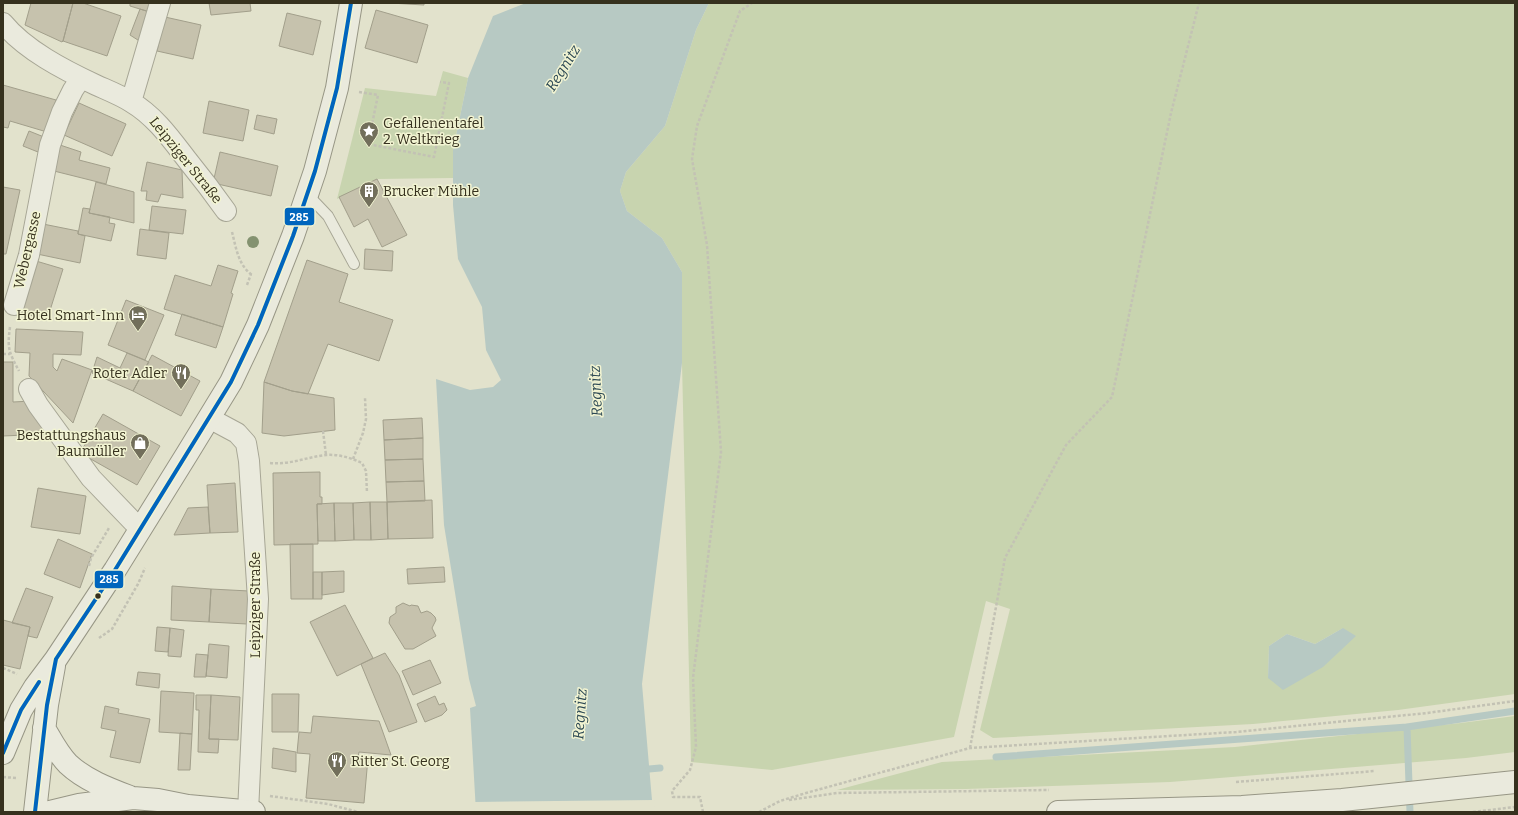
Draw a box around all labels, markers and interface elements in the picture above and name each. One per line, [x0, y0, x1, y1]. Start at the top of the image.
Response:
water label: Regnitz [542, 42, 584, 94]
street label: Leipziger Straße [146, 114, 226, 207]
place label: Gefallenentafel 2. Weltkrieg [383, 115, 484, 148]
place icon: Gefallenentafel 2. Weltkrieg [358, 120, 380, 148]
building icon: Brucker Mühle [358, 180, 380, 208]
place label: Brucker Mühle [383, 183, 479, 200]
line badge: 285 [284, 207, 315, 226]
street label: Webergasse [10, 210, 45, 291]
text: 285 [290, 211, 308, 224]
hotel icon: Hotel Smart-Inn [127, 304, 149, 332]
place label: Hotel Smart-Inn [16, 307, 124, 324]
restaurant icon: Roter Adler [170, 362, 192, 390]
place label: Roter Adler [93, 365, 167, 382]
water label: Regnitz [586, 365, 606, 417]
place label: Bestattungshaus Baumüller [16, 427, 126, 460]
shop icon: Bestattungshaus Baumüller [129, 432, 151, 460]
street label: Leipziger Straße [247, 552, 264, 658]
line badge: 285 [94, 570, 124, 589]
text: 285 [100, 573, 118, 586]
unlabelled marker [93, 591, 103, 601]
water label: Regnitz [569, 688, 591, 740]
restaurant icon: Ritter St. Georg [326, 750, 348, 778]
place label: Ritter St. Georg [351, 753, 450, 770]

